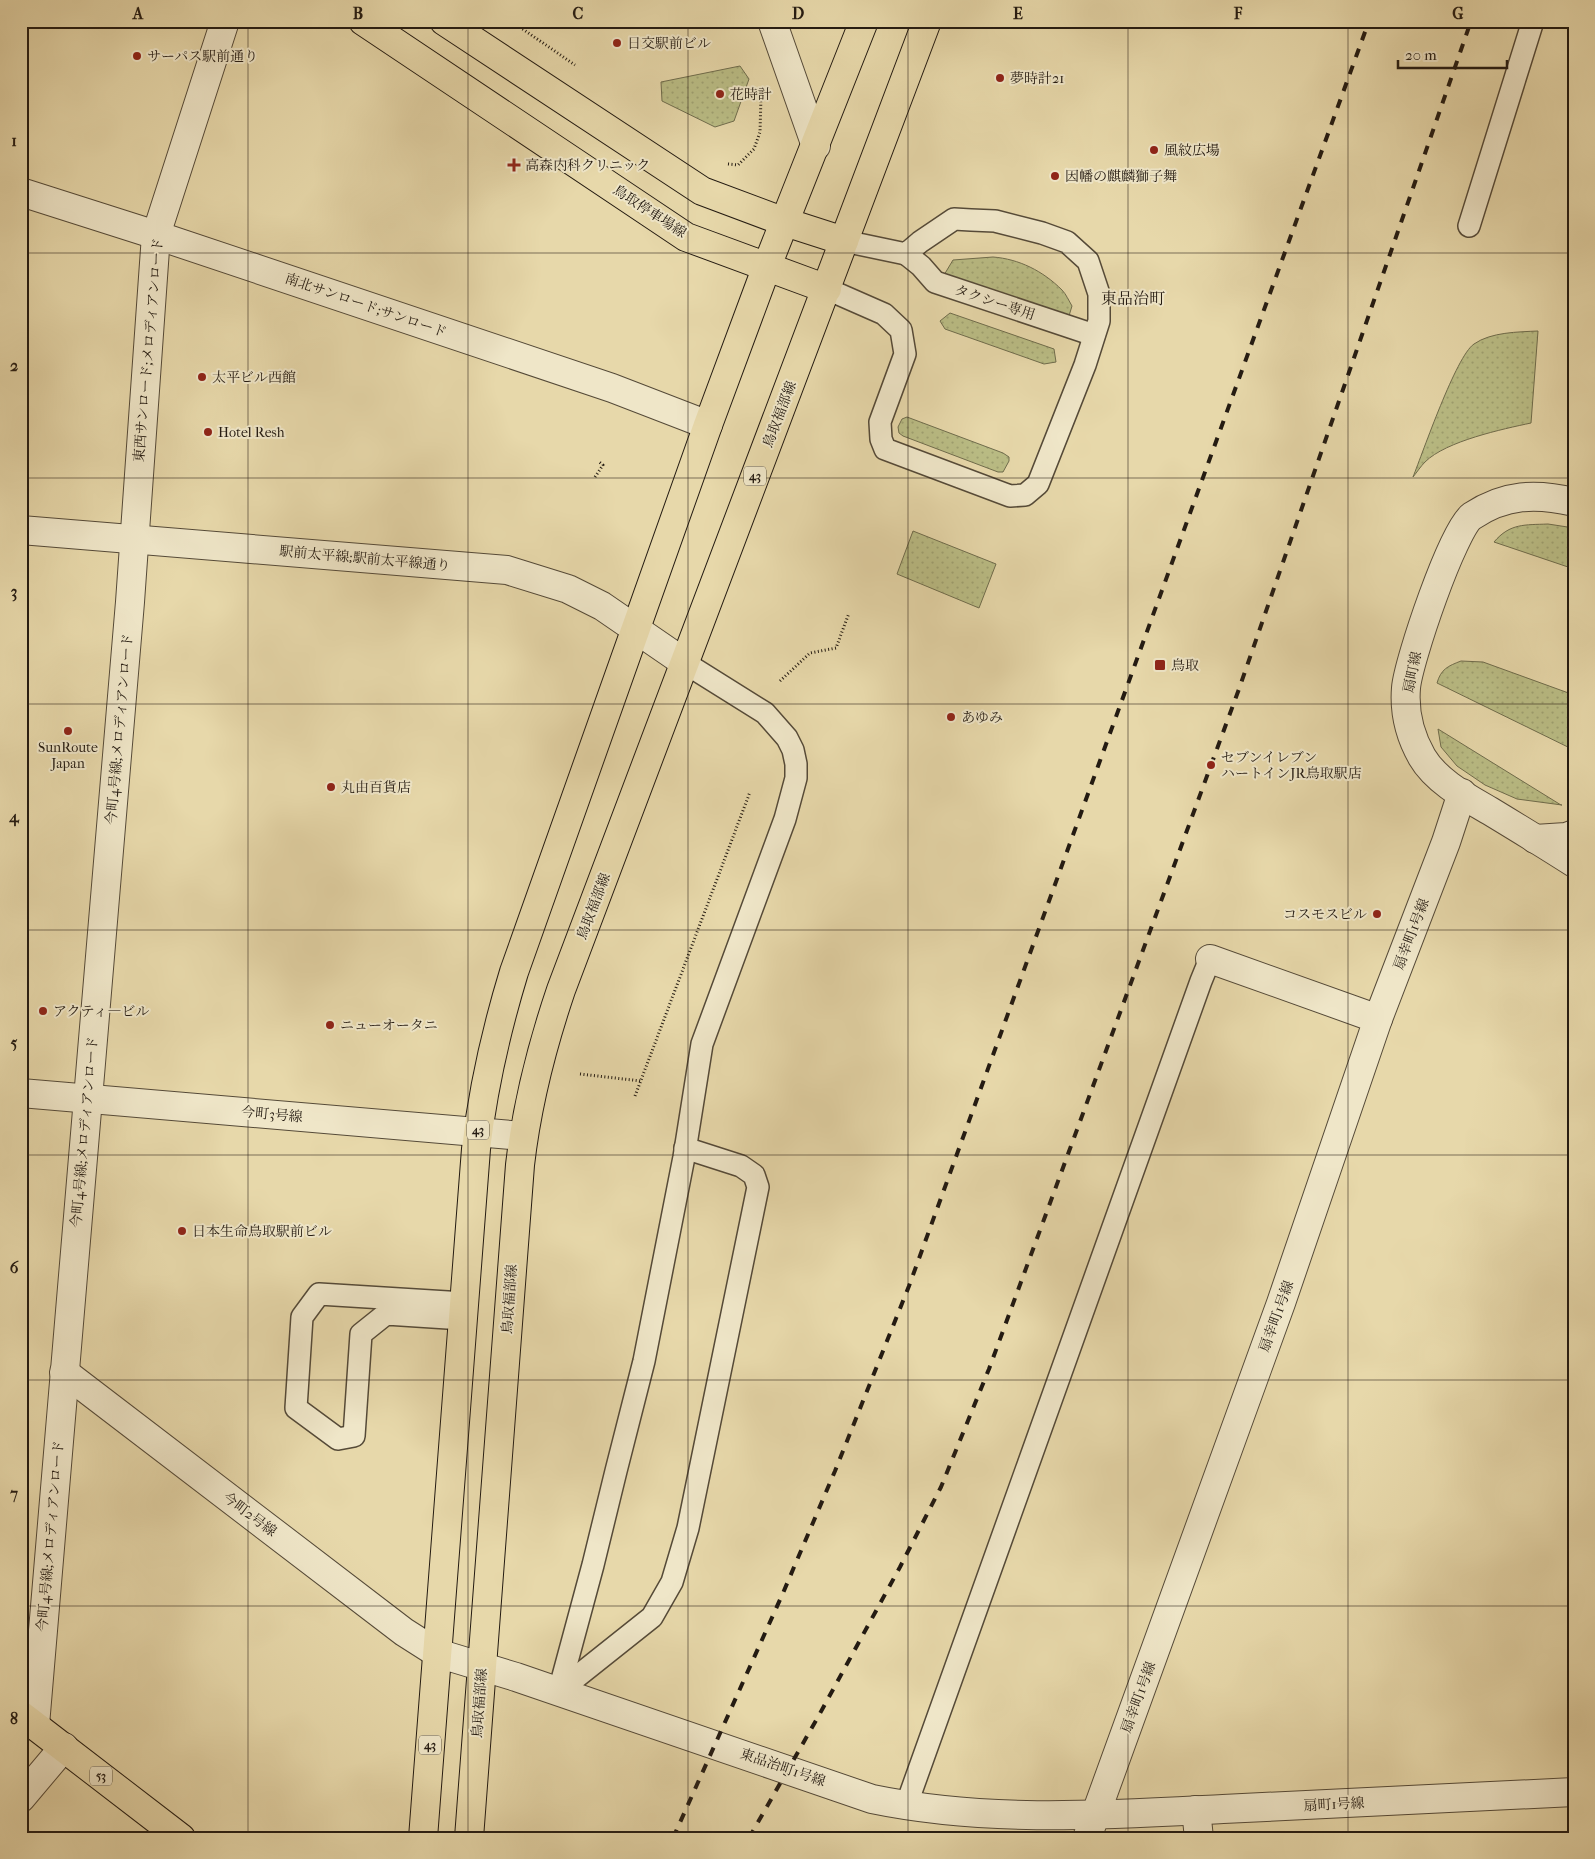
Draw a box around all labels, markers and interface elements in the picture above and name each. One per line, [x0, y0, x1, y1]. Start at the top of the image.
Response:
text: A [132, 4, 144, 23]
text: B [353, 4, 363, 23]
text: C [573, 4, 584, 23]
text: D [792, 4, 804, 23]
text: E [1013, 4, 1023, 23]
text: F [1233, 4, 1243, 23]
text: G [1452, 4, 1464, 23]
place label: 日交駅前ビル [627, 35, 711, 52]
marker: 日交駅前ビル [611, 37, 623, 49]
scale bar [1398, 38, 1506, 70]
text: 20 m [1405, 46, 1437, 64]
place label: サーパス駅前通り [147, 48, 258, 65]
marker: サーパス駅前通り [131, 50, 143, 62]
place label: 夢時計21 [1010, 70, 1064, 87]
marker: 夢時計21 [994, 72, 1006, 84]
place label: 花時計 [730, 86, 772, 103]
marker: 花時計 [714, 88, 726, 100]
text: 1 [11, 131, 17, 150]
place label: 風紋広場 [1164, 142, 1220, 159]
marker: 風紋広場 [1148, 144, 1160, 156]
place label: 高森内科クリニック [525, 157, 650, 174]
marker: 高森内科クリニック [507, 158, 521, 172]
place label: 因幡の麒麟獅子舞 [1065, 168, 1177, 185]
marker: 因幡の麒麟獅子舞 [1049, 170, 1061, 182]
street label: 鳥取停車場線 [610, 181, 690, 241]
street label: 東西サンロード;メロディアンロード [130, 237, 167, 463]
street label: 南北サンロード;サンロード [283, 270, 449, 341]
street label: タクシー専用 [952, 281, 1037, 324]
district label: 東品治町 [1101, 289, 1165, 308]
text: 2 [10, 356, 18, 375]
place label: 太平ビル西館 [212, 369, 296, 386]
marker: 太平ビル西館 [196, 371, 208, 383]
street label: 鳥取福部線 [759, 378, 800, 450]
place label: Hotel Resh [218, 424, 285, 441]
marker: Hotel Resh [202, 426, 214, 438]
road number: 43 [744, 466, 766, 486]
street label: 駅前太平線;駅前太平線通り [279, 543, 451, 574]
text: 3 [11, 582, 17, 602]
street label: 今町4号線;メロディアンロード [103, 633, 136, 825]
street label: 扇町線 [1400, 650, 1425, 694]
place label: 鳥取 [1171, 657, 1199, 674]
marker: 鳥取 [1153, 658, 1167, 672]
place label: あゆみ [961, 709, 1003, 726]
marker: あゆみ [945, 711, 957, 723]
marker: SunRoute Japan [62, 725, 74, 737]
place label: SunRoute Japan [38, 739, 98, 772]
place label: セブンイレブン ハートインJR鳥取駅店 [1221, 749, 1362, 782]
marker: セブンイレブン ハートインJR鳥取駅店 [1205, 759, 1217, 771]
place label: 丸由百貨店 [341, 779, 411, 796]
marker: 丸由百貨店 [325, 781, 337, 793]
text: 4 [8, 807, 20, 827]
street label: 鳥取福部線 [573, 870, 614, 942]
street label: 扇幸町1号線 [1390, 896, 1433, 972]
place label: コスモスビル [1283, 906, 1367, 923]
marker: コスモスビル [1371, 908, 1383, 920]
place label: アクティ―ビル [53, 1003, 149, 1020]
marker: アクティ―ビル [37, 1005, 49, 1017]
place label: ニューオータニ [340, 1017, 438, 1034]
marker: ニューオータニ [324, 1019, 336, 1031]
text: 5 [11, 1033, 18, 1052]
street label: 今町4号線;メロディアンロード [68, 1036, 101, 1228]
street label: 今町3号線 [240, 1103, 303, 1126]
road number: 43 [467, 1120, 489, 1140]
place label: 日本生命鳥取駅前ビル [192, 1223, 332, 1240]
marker: 日本生命鳥取駅前ビル [176, 1225, 188, 1237]
text: 6 [10, 1258, 19, 1277]
street label: 鳥取福部線 [499, 1264, 520, 1335]
street label: 扇幸町1号線 [1256, 1278, 1297, 1354]
street label: 今町4号線;メロディアンロード [34, 1440, 67, 1632]
text: 7 [9, 1484, 18, 1503]
street label: 今町2号線 [219, 1489, 280, 1540]
street label: 扇幸町1号線 [1118, 1659, 1159, 1735]
street label: 鳥取福部線 [469, 1668, 490, 1739]
text: 8 [10, 1709, 18, 1728]
road number: 43 [419, 1736, 441, 1754]
street label: 東品治町1号線 [738, 1745, 828, 1790]
road number: 53 [90, 1766, 112, 1785]
street label: 扇町1号線 [1303, 1794, 1365, 1815]

